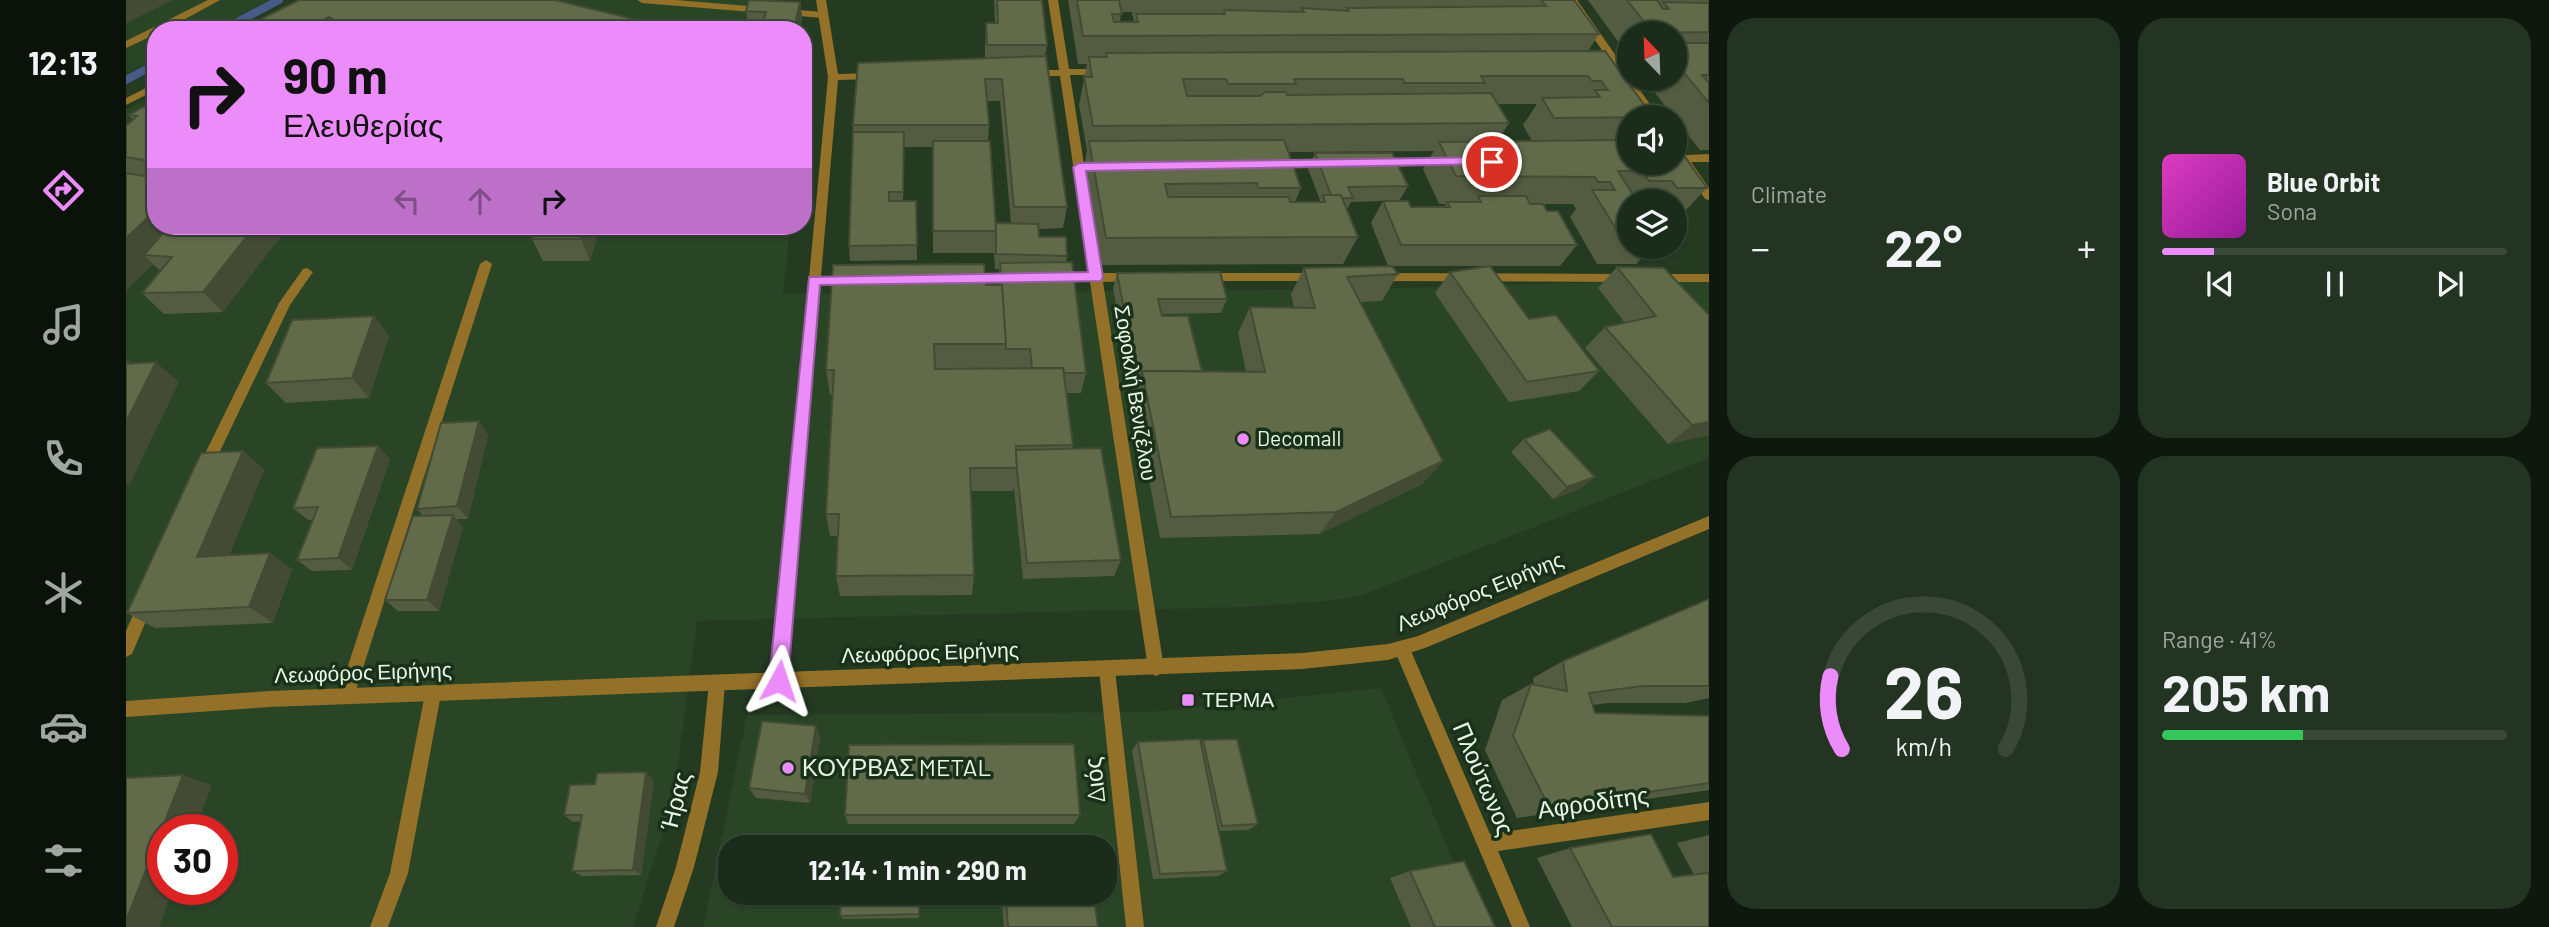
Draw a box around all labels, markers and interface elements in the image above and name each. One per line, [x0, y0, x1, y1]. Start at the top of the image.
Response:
north arrow [1617, 21, 1687, 91]
map controls [1617, 21, 1687, 259]
text: 12:13 [28, 43, 98, 81]
text: 90 m [283, 45, 388, 104]
icon: right [168, 49, 259, 140]
text: Ελευθερίας [283, 105, 443, 143]
button: sound [1617, 105, 1687, 175]
pin [1462, 132, 1522, 192]
icon: arrive [1473, 143, 1511, 181]
icon: directions [39, 166, 88, 215]
text: Blue Orbit [2267, 166, 2380, 197]
text: Climate [1751, 180, 1827, 208]
icon: left [388, 182, 426, 220]
icon: ahead [461, 182, 499, 220]
icon: right [534, 182, 572, 220]
button: layers [1617, 189, 1687, 259]
text: Sona [2267, 197, 2317, 225]
text: 22° [1885, 215, 1962, 277]
text: − [1751, 224, 1770, 270]
text: + [2077, 224, 2096, 270]
icon: previous [2201, 265, 2239, 303]
icon: pause [2316, 265, 2354, 303]
icon: next [2431, 265, 2469, 303]
icon: music [39, 300, 88, 349]
street label: Σοφοκλή Βενιζέλου [1110, 303, 1163, 482]
place label: Decomall [1257, 425, 1341, 450]
marker: Decomall [1235, 431, 1251, 447]
icon: phone [39, 434, 88, 483]
street label: Λεωφόρος Ειρήνης [1392, 546, 1566, 635]
icon: climate [39, 568, 88, 617]
text: Range · 41% [2162, 625, 2277, 653]
street label: Λεωφόρος Ειρήνης [841, 636, 1019, 667]
position arrow [742, 644, 816, 718]
text: 26 [1884, 646, 1963, 734]
street label: Λεωφόρος Ειρήνης [274, 656, 452, 687]
text: 205 km [2162, 660, 2330, 722]
place label: ΤΕΡΜΑ [1202, 686, 1274, 711]
marker: ΤΕΡΜΑ [1180, 692, 1196, 708]
icon: car [39, 702, 88, 751]
street label: Πλούτωνος [1448, 717, 1521, 839]
text: km/h [1895, 730, 1952, 760]
place label: ΚΟΥΡΒΑΣ METAL [802, 752, 991, 781]
street label: Διός [1077, 756, 1110, 804]
marker: ΚΟΥΡΒΑΣ METAL [780, 760, 796, 776]
street label: Ήρας [653, 768, 696, 834]
street label: Αφροδίτης [1535, 779, 1650, 824]
speed limit sign: 30 [147, 814, 238, 905]
icon: filters [39, 836, 88, 885]
text: 12:14 · 1 min · 290 m [808, 854, 1027, 885]

